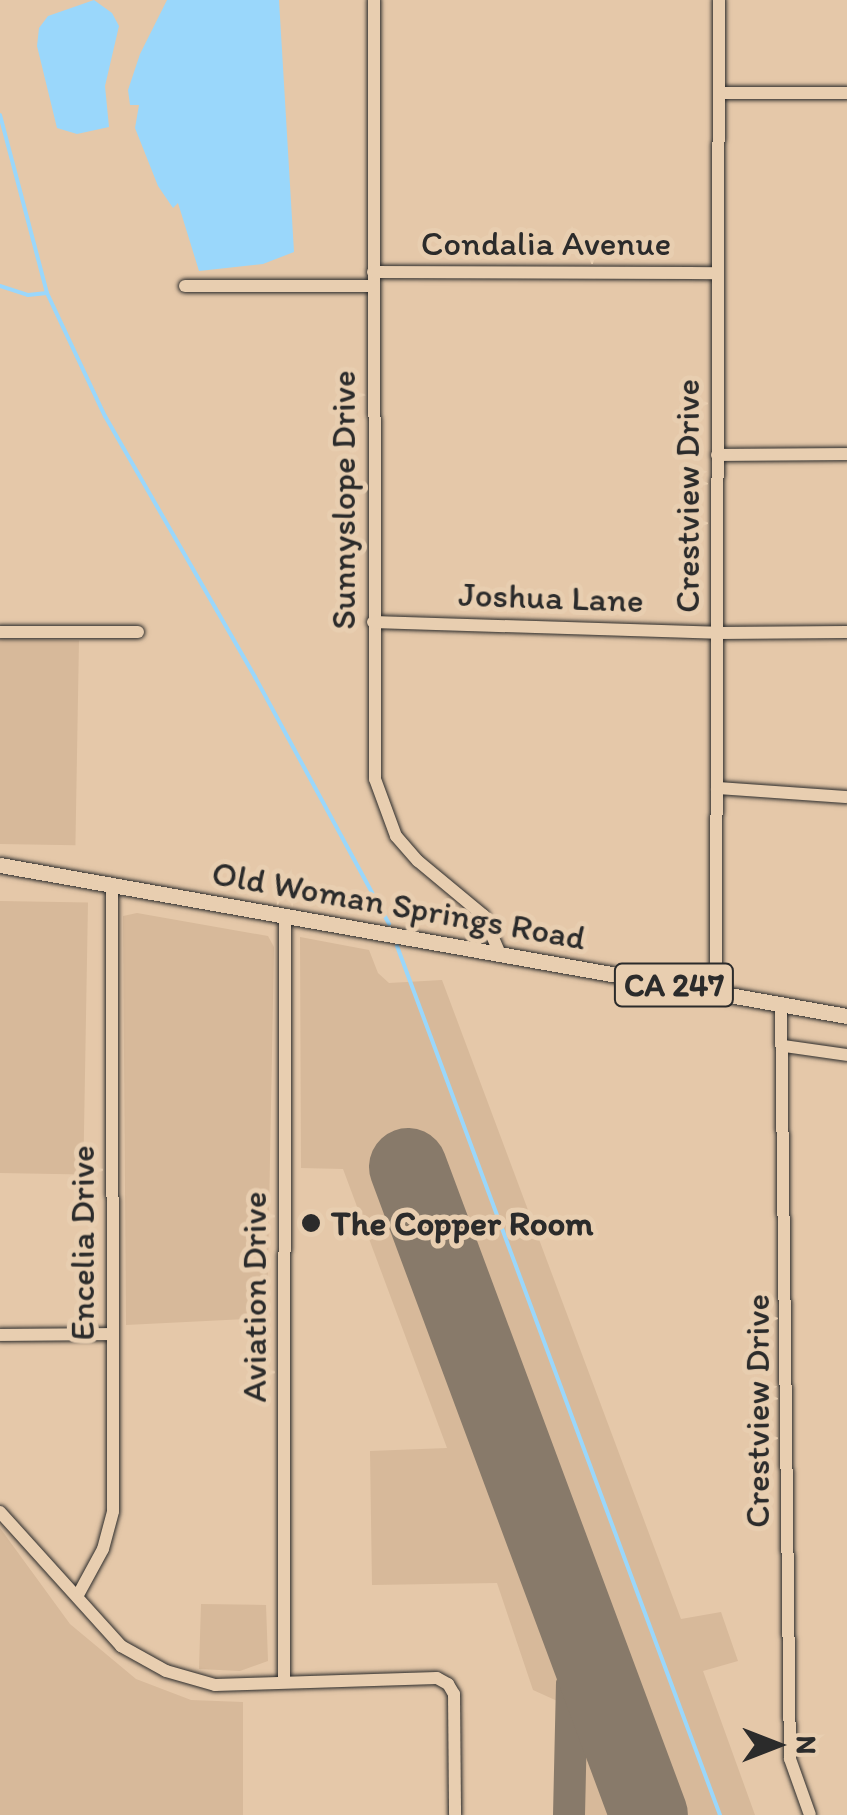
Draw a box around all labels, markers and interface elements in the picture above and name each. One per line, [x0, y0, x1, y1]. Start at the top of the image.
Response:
street label: Condalia Avenue [421, 222, 671, 264]
street label: Sunnyslope Drive [322, 370, 364, 630]
street label: Crestview Drive [666, 379, 708, 613]
street label: Joshua Lane [458, 573, 644, 621]
street label: Old Woman Springs Road [209, 851, 589, 959]
road number: CA 247 [612, 958, 736, 1012]
street label: Encelia Drive [61, 1145, 103, 1341]
street label: Aviation Drive [233, 1192, 275, 1402]
place label: The Copper Room [331, 1202, 595, 1244]
marker: The Copper Room [300, 1212, 322, 1234]
street label: Crestview Drive [736, 1294, 778, 1528]
north arrow [727, 1695, 827, 1795]
text: N [790, 1736, 824, 1754]

